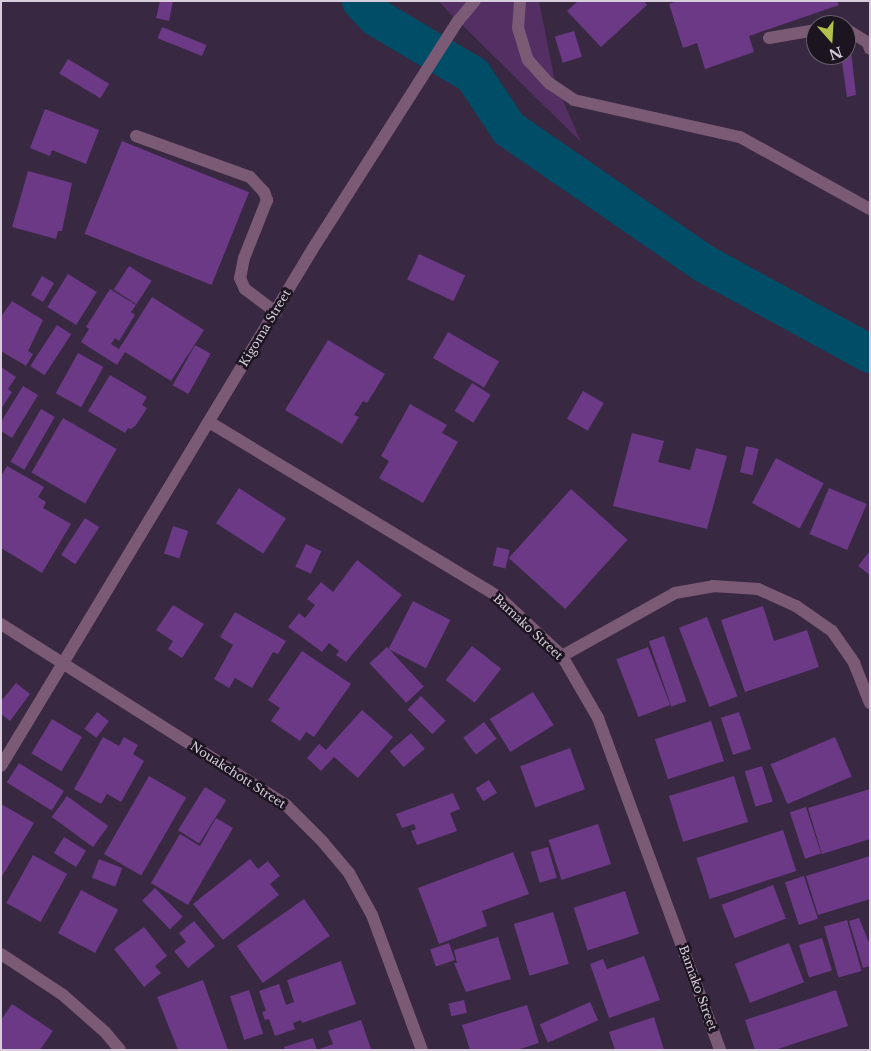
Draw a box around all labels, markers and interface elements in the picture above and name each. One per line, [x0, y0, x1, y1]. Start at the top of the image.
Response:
north arrow [806, 15, 856, 65]
text: N [826, 43, 845, 64]
street label: Kigoma Street [236, 287, 294, 369]
street label: Bamako Street [490, 591, 566, 663]
street label: Nouakchott Street [187, 739, 289, 811]
street label: Bamako Street [676, 943, 720, 1033]

